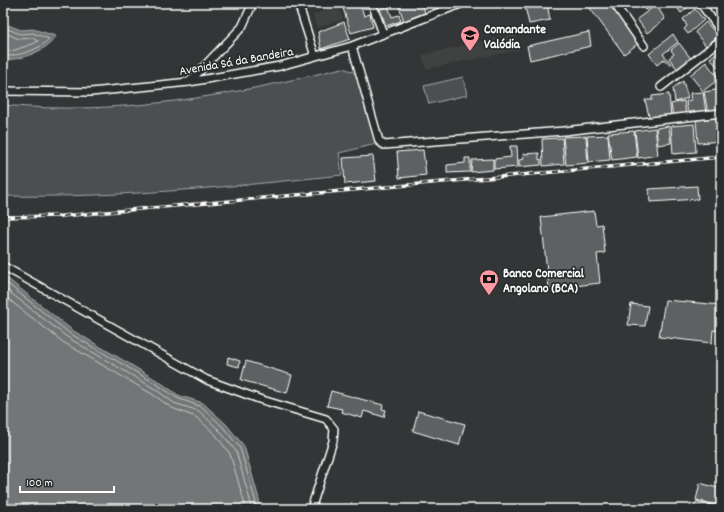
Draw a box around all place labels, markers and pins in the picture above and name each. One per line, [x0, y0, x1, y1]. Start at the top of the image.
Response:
place label: Comandante Valódia [484, 21, 546, 55]
school or university icon: Comandante Valódia [459, 24, 481, 52]
place label: Banco Comercial Angolano (BCA) [503, 265, 585, 299]
bank icon: Banco Comercial Angolano (BCA) [478, 268, 500, 296]

